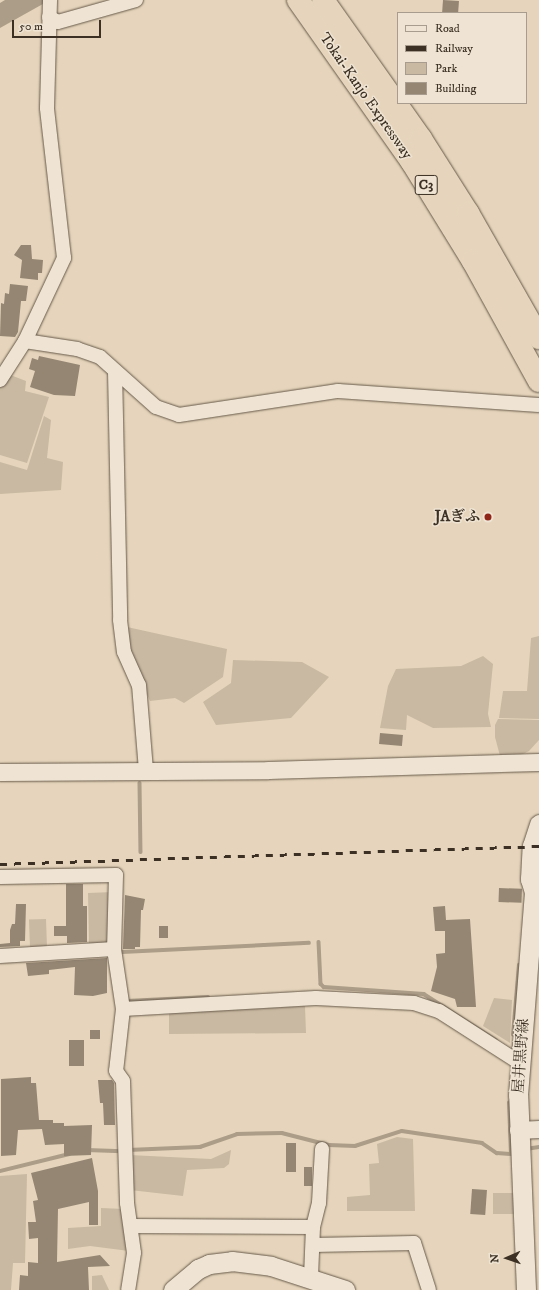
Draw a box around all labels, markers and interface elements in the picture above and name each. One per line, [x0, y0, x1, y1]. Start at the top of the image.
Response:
scale bar [14, 12, 103, 38]
legend [397, 12, 527, 104]
text: 50 m [19, 19, 43, 34]
text: Road [435, 21, 460, 36]
street label: Tokai-Kanjo Expressway [316, 29, 416, 163]
text: Railway [435, 41, 473, 56]
text: Park [435, 61, 457, 76]
text: Building [435, 81, 476, 96]
road number: C3 [414, 173, 438, 197]
place label: JAぎふ [435, 508, 480, 526]
marker: JAぎふ [483, 512, 493, 522]
street label: 屋井黒野線 [509, 1018, 533, 1094]
north arrow [487, 1238, 527, 1278]
text: N [488, 1254, 502, 1263]

